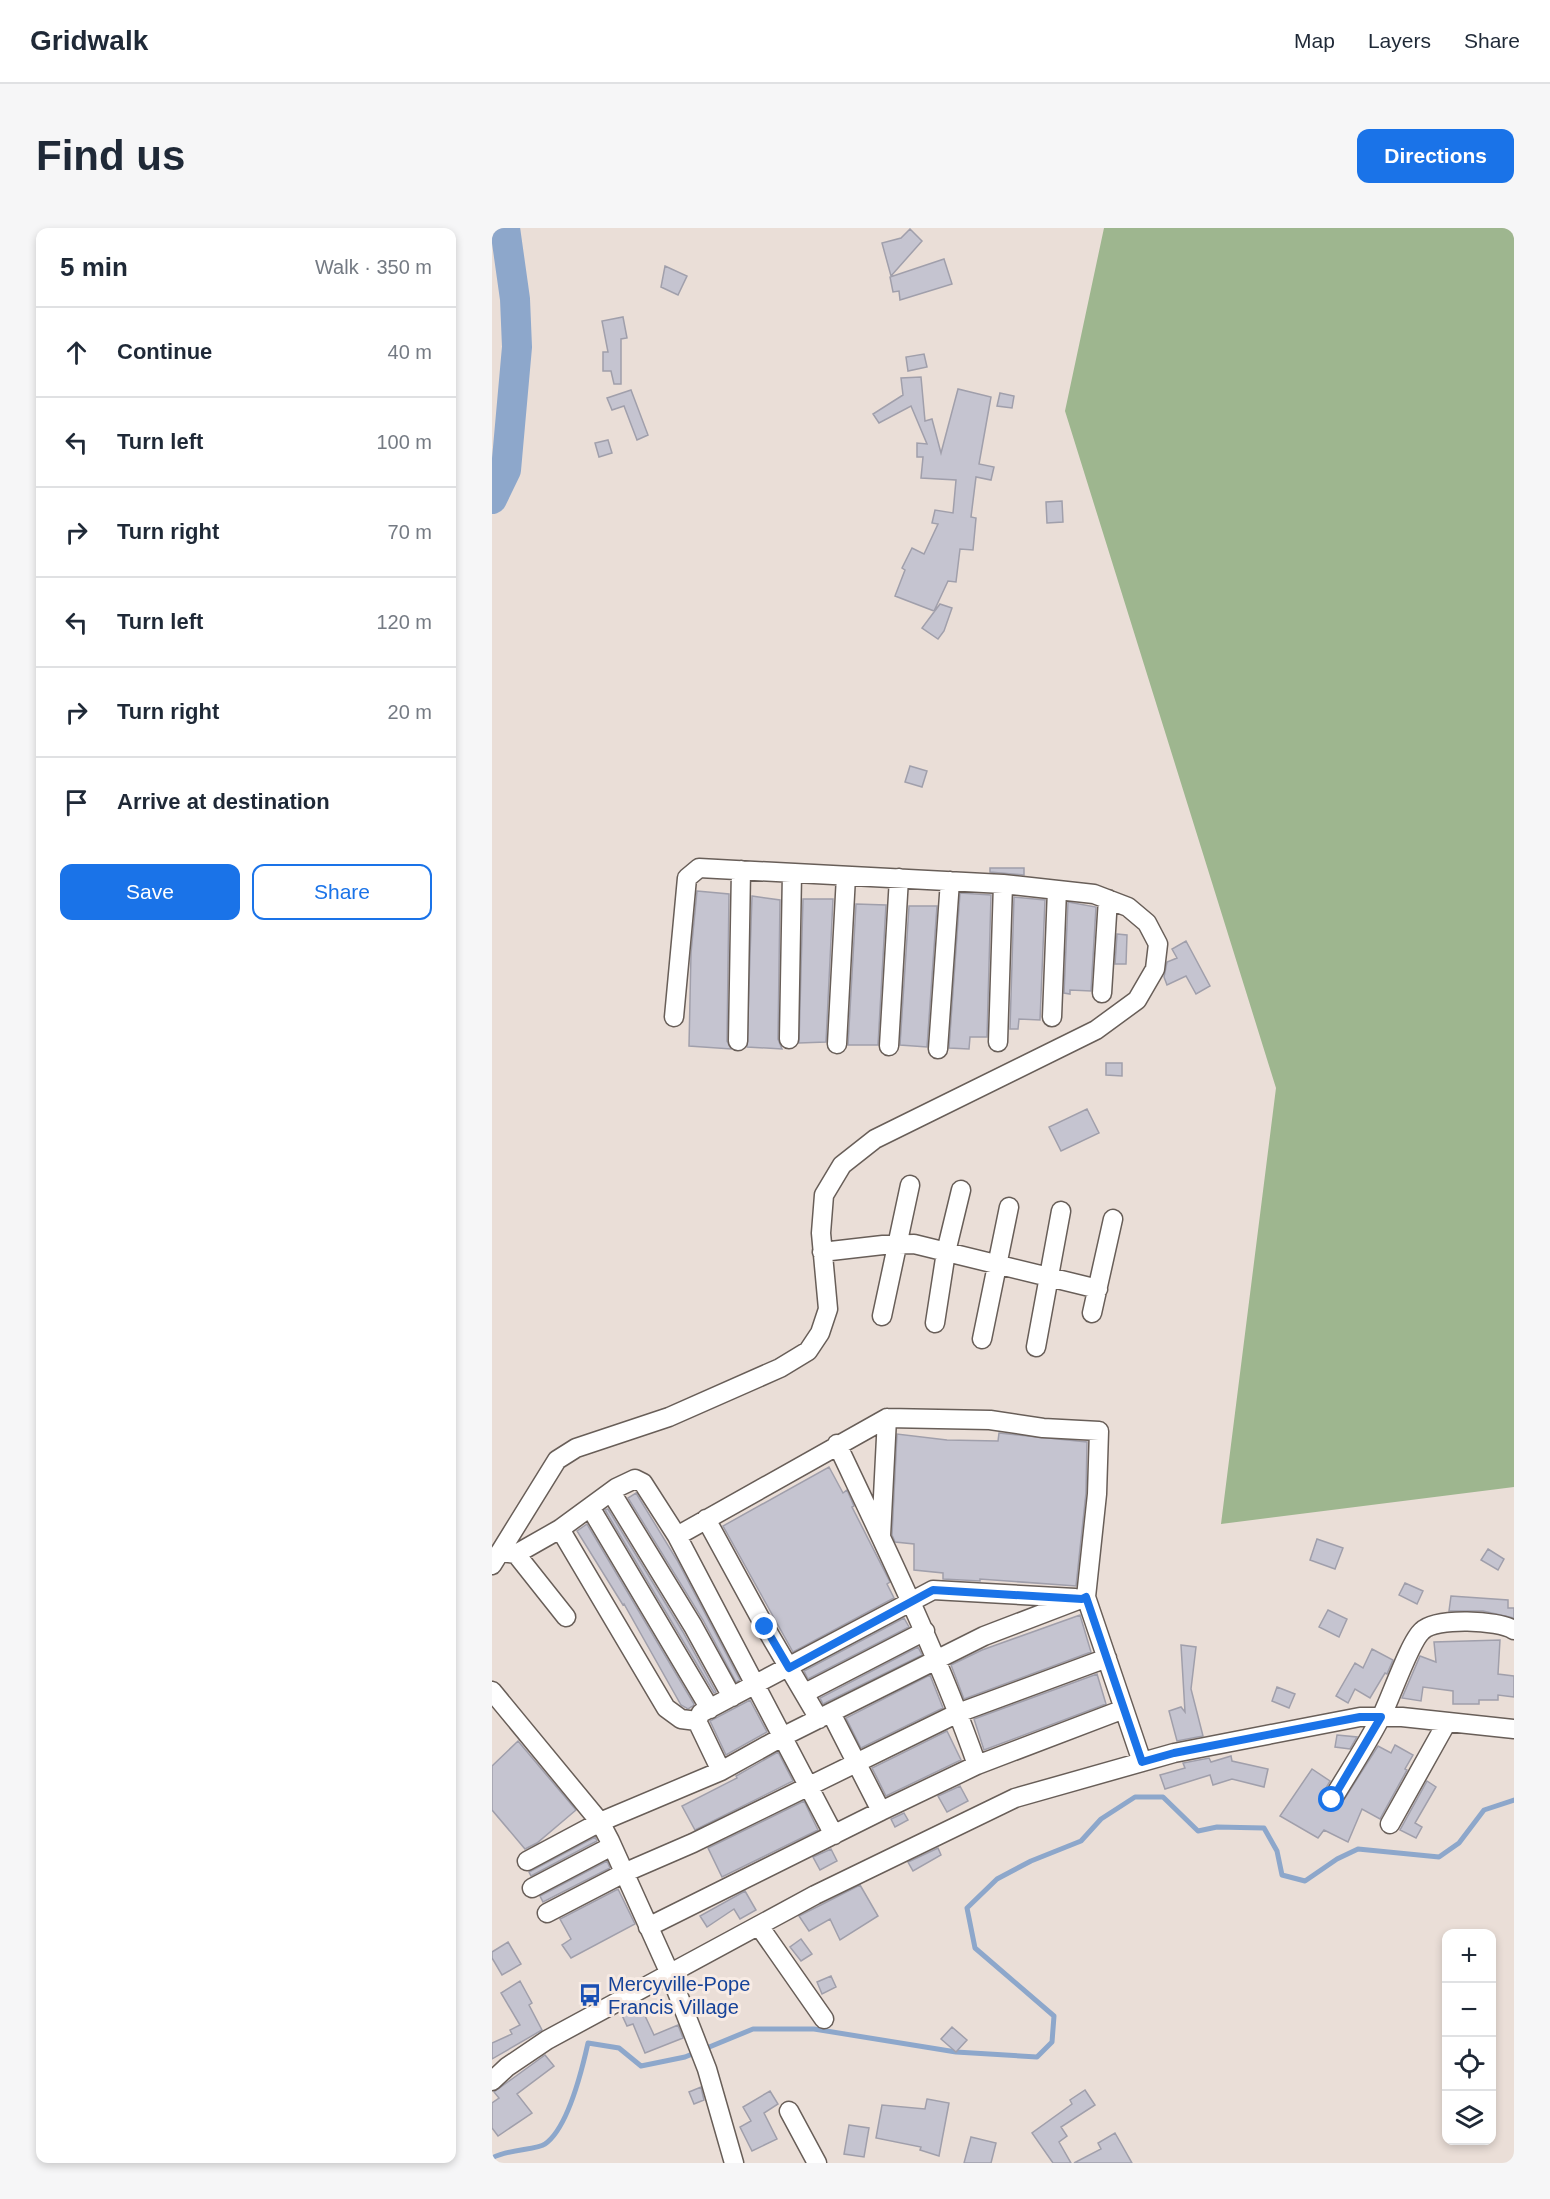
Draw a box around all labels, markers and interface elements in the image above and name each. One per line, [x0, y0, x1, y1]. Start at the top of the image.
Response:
text: Gridwalk [30, 25, 148, 56]
text: Map [1294, 29, 1335, 52]
text: Layers [1368, 29, 1431, 52]
text: Share [1464, 29, 1520, 52]
button: Directions [1357, 129, 1514, 183]
text: Find us [36, 132, 185, 179]
text: 5 min [60, 252, 128, 282]
text: Walk · 350 m [315, 256, 432, 278]
icon: ahead [60, 336, 93, 369]
text: Continue [117, 339, 212, 364]
text: 40 m [388, 341, 432, 363]
icon: left [60, 426, 93, 459]
text: Turn left [117, 429, 203, 454]
text: 100 m [376, 431, 432, 453]
icon: right [60, 516, 93, 549]
text: Turn right [117, 519, 219, 544]
text: 70 m [388, 521, 432, 543]
icon: left [60, 606, 93, 639]
text: Turn left [117, 609, 203, 634]
text: 120 m [376, 611, 432, 633]
icon: right [60, 696, 93, 729]
text: Turn right [117, 699, 219, 724]
text: 20 m [388, 701, 432, 723]
icon: arrive [60, 786, 93, 819]
text: Arrive at destination [117, 789, 330, 814]
button: Save [60, 864, 240, 920]
button: Share [252, 864, 432, 920]
route end [751, 1613, 777, 1639]
route start [1318, 1786, 1344, 1812]
map controls [1442, 1929, 1496, 2145]
button: + [1442, 1929, 1496, 1983]
place label: Mercyville-Pope Francis Village [608, 1973, 750, 2018]
bus stop icon: Mercyville-Pope Francis Village [577, 1982, 603, 2008]
button: − [1442, 1983, 1496, 2037]
button: locate [1442, 2037, 1496, 2091]
button: layers [1442, 2091, 1496, 2145]

